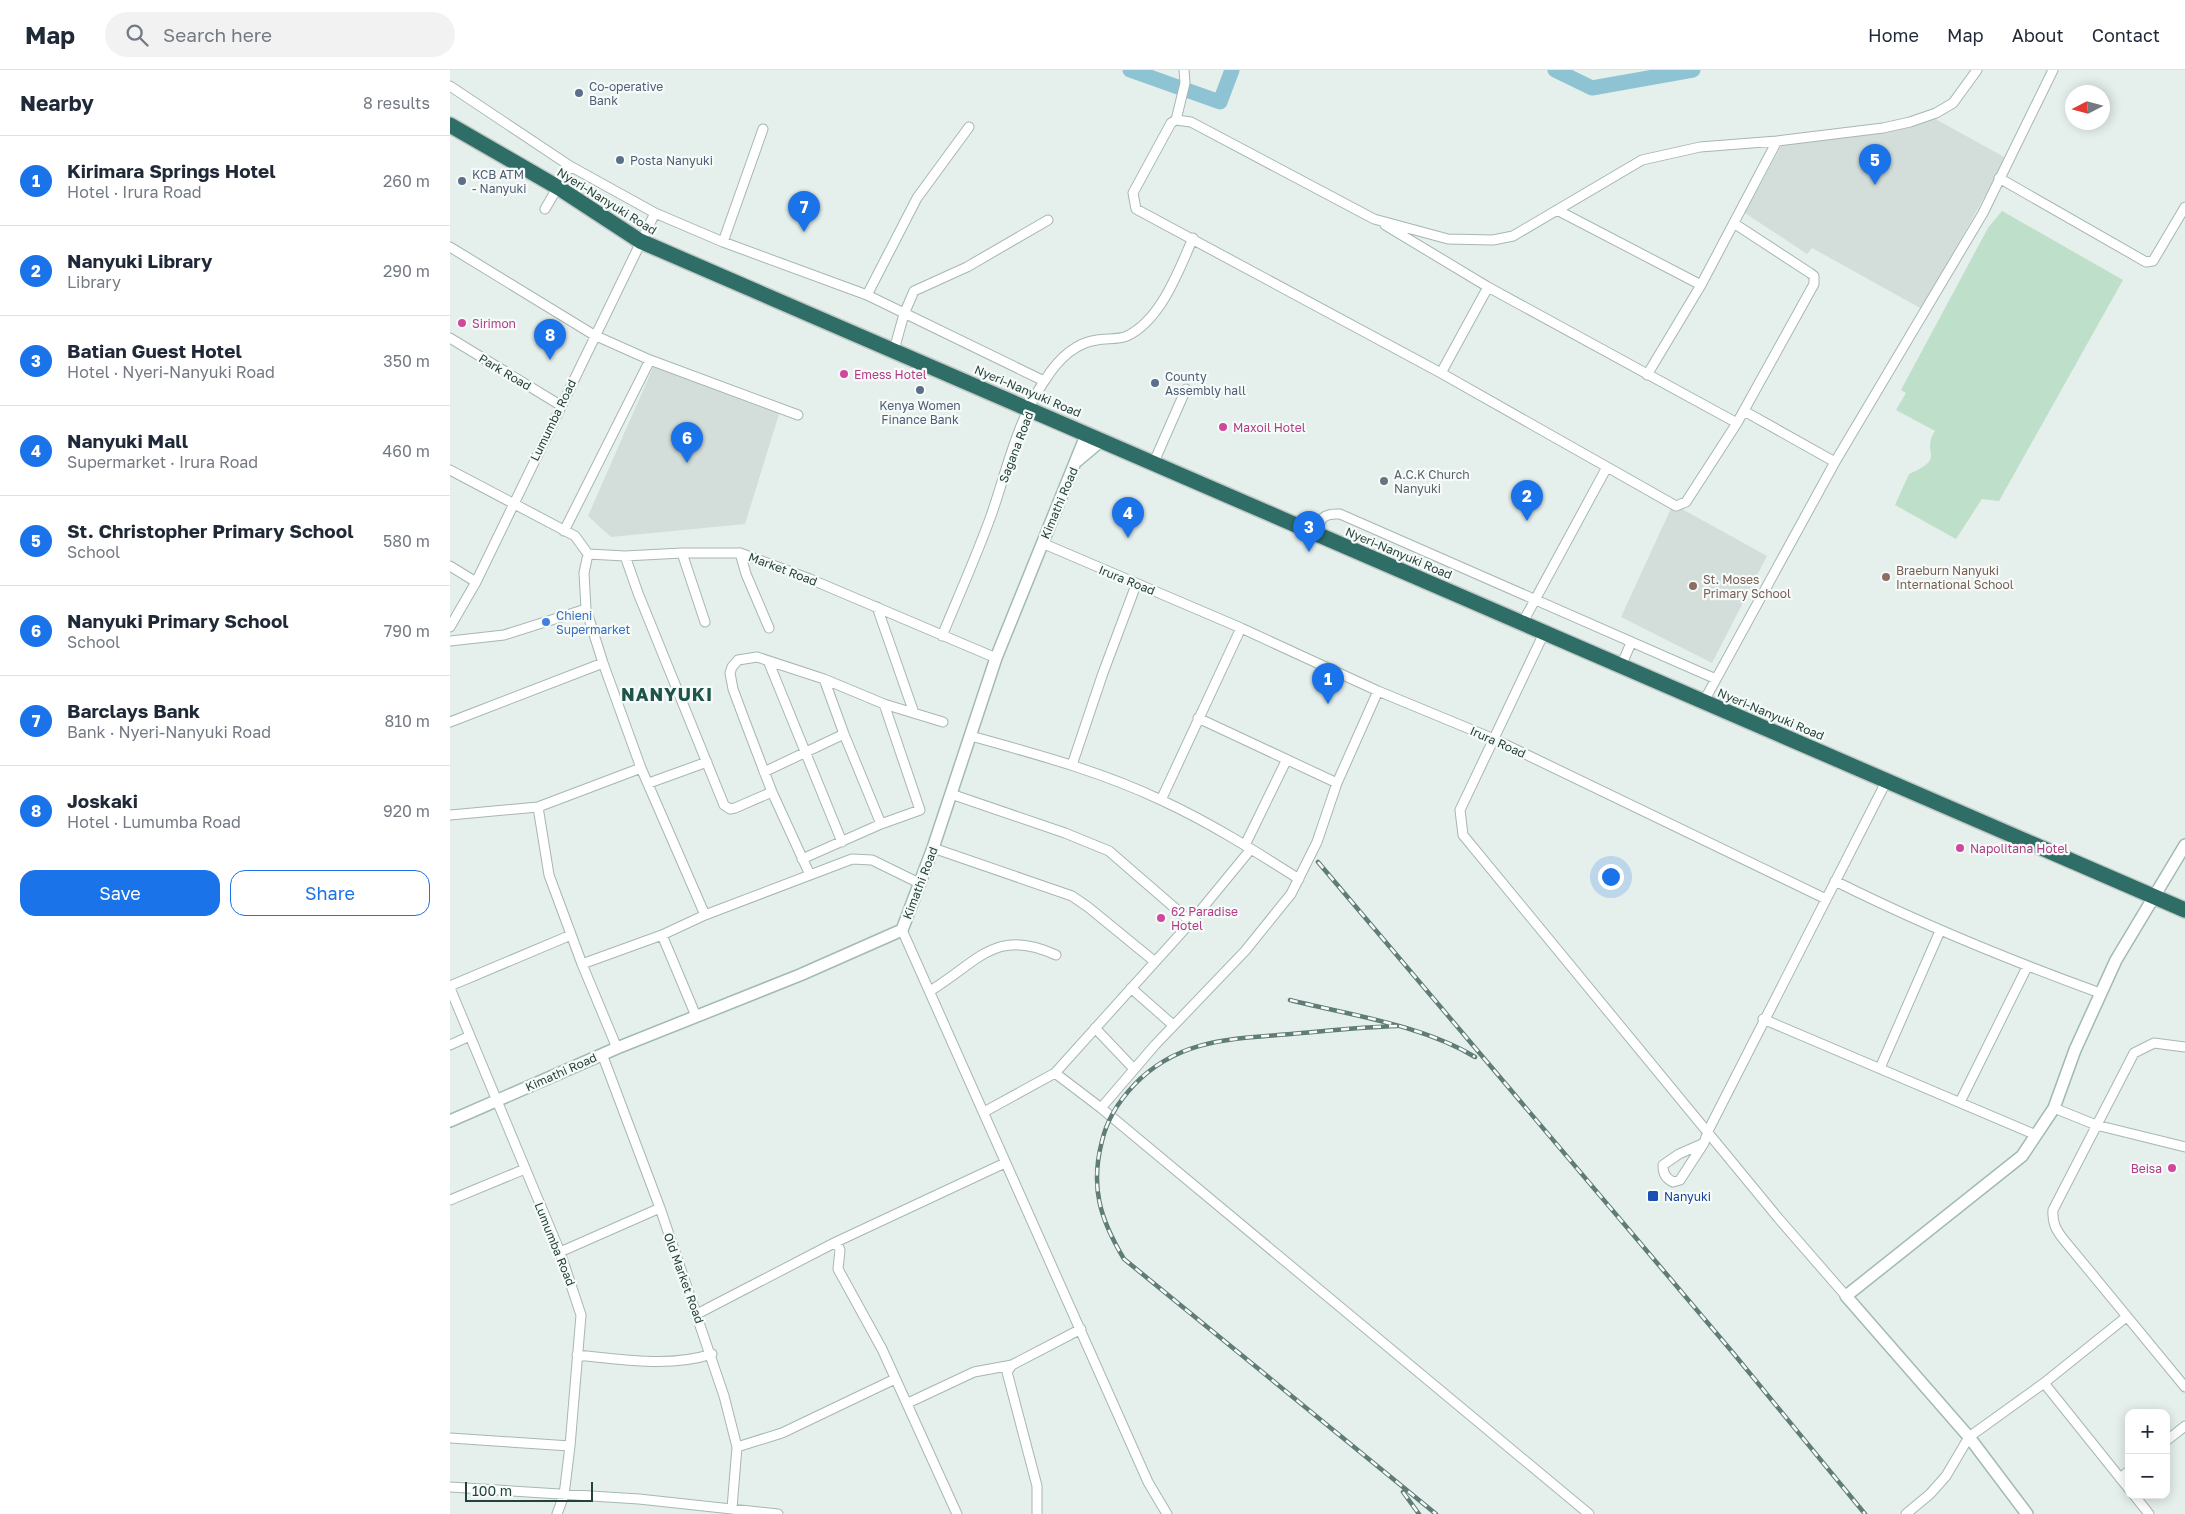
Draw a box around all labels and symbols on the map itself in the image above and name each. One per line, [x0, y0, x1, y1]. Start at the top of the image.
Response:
place label: Co-operative Bank [589, 79, 663, 108]
north arrow [2065, 85, 2110, 130]
marker: Co-operative Bank [573, 87, 585, 99]
pin: 5 [1859, 144, 1891, 185]
place label: Posta Nanyuki [630, 153, 713, 168]
marker: Posta Nanyuki [614, 154, 626, 166]
street label: Nyeri-Nanyuki Road [555, 164, 659, 238]
place label: KCB ATM - Nanyuki [472, 167, 527, 196]
marker: KCB ATM - Nanyuki [456, 175, 468, 187]
pin: 7 [788, 191, 820, 232]
place label: Sirimon [472, 316, 516, 331]
marker: Sirimon [456, 317, 468, 329]
pin: 8 [534, 319, 566, 360]
street label: Park Road [476, 351, 534, 393]
street label: Nyeri-Nanyuki Road [972, 362, 1084, 420]
place label: Emess Hotel [854, 367, 927, 382]
marker: Emess Hotel [838, 368, 850, 380]
place label: County Assembly hall [1165, 369, 1246, 398]
street label: Lumumba Road [527, 377, 579, 463]
marker: County Assembly hall [1149, 377, 1161, 389]
marker: Kenya Women Finance Bank [914, 384, 926, 396]
place label: Kenya Women Finance Bank [879, 398, 961, 427]
street label: Sagana Road [996, 409, 1036, 485]
place label: Maxoil Hotel [1233, 420, 1306, 435]
marker: Maxoil Hotel [1217, 421, 1229, 433]
pin: 6 [671, 422, 703, 463]
street label: Kimathi Road [1037, 465, 1081, 541]
place label: A.C.K Church Nanyuki [1394, 467, 1470, 496]
marker: A.C.K Church Nanyuki [1378, 475, 1390, 487]
pin: 2 [1511, 480, 1543, 521]
pin: 4 [1112, 497, 1144, 538]
pin: 3 [1293, 511, 1325, 552]
street label: Nyeri-Nanyuki Road [1343, 524, 1455, 582]
street label: Market Road [746, 549, 820, 589]
street label: Irura Road [1097, 562, 1157, 598]
place label: Braeburn Nanyuki International School [1896, 563, 2014, 592]
marker: Braeburn Nanyuki International School [1880, 571, 1892, 583]
place label: St. Moses Primary School [1703, 572, 1791, 601]
marker: St. Moses Primary School [1687, 580, 1699, 592]
place label: Chieni Supermarket [556, 608, 631, 637]
marker: Chieni Supermarket [540, 616, 552, 628]
pin: 1 [1312, 663, 1344, 704]
district label: NANYUKI [621, 683, 713, 705]
street label: Nyeri-Nanyuki Road [1715, 685, 1827, 743]
street label: Irura Road [1468, 723, 1528, 761]
place label: Napolitana Hotel [1970, 841, 2068, 856]
marker: Napolitana Hotel [1954, 842, 1966, 854]
street label: Kimathi Road [899, 845, 941, 921]
your location [1598, 864, 1624, 890]
place label: 62 Paradise Hotel [1171, 904, 1238, 933]
marker: 62 Paradise Hotel [1155, 912, 1167, 924]
street label: Kimathi Road [523, 1050, 599, 1094]
place label: Beisa [2131, 1161, 2162, 1176]
marker: Beisa [2166, 1162, 2178, 1174]
marker: Nanyuki [1646, 1189, 1660, 1203]
place label: Nanyuki [1664, 1189, 1711, 1204]
street label: Lumumba Road [531, 1200, 579, 1288]
street label: Old Market Road [661, 1231, 707, 1325]
scale bar [465, 1479, 592, 1502]

